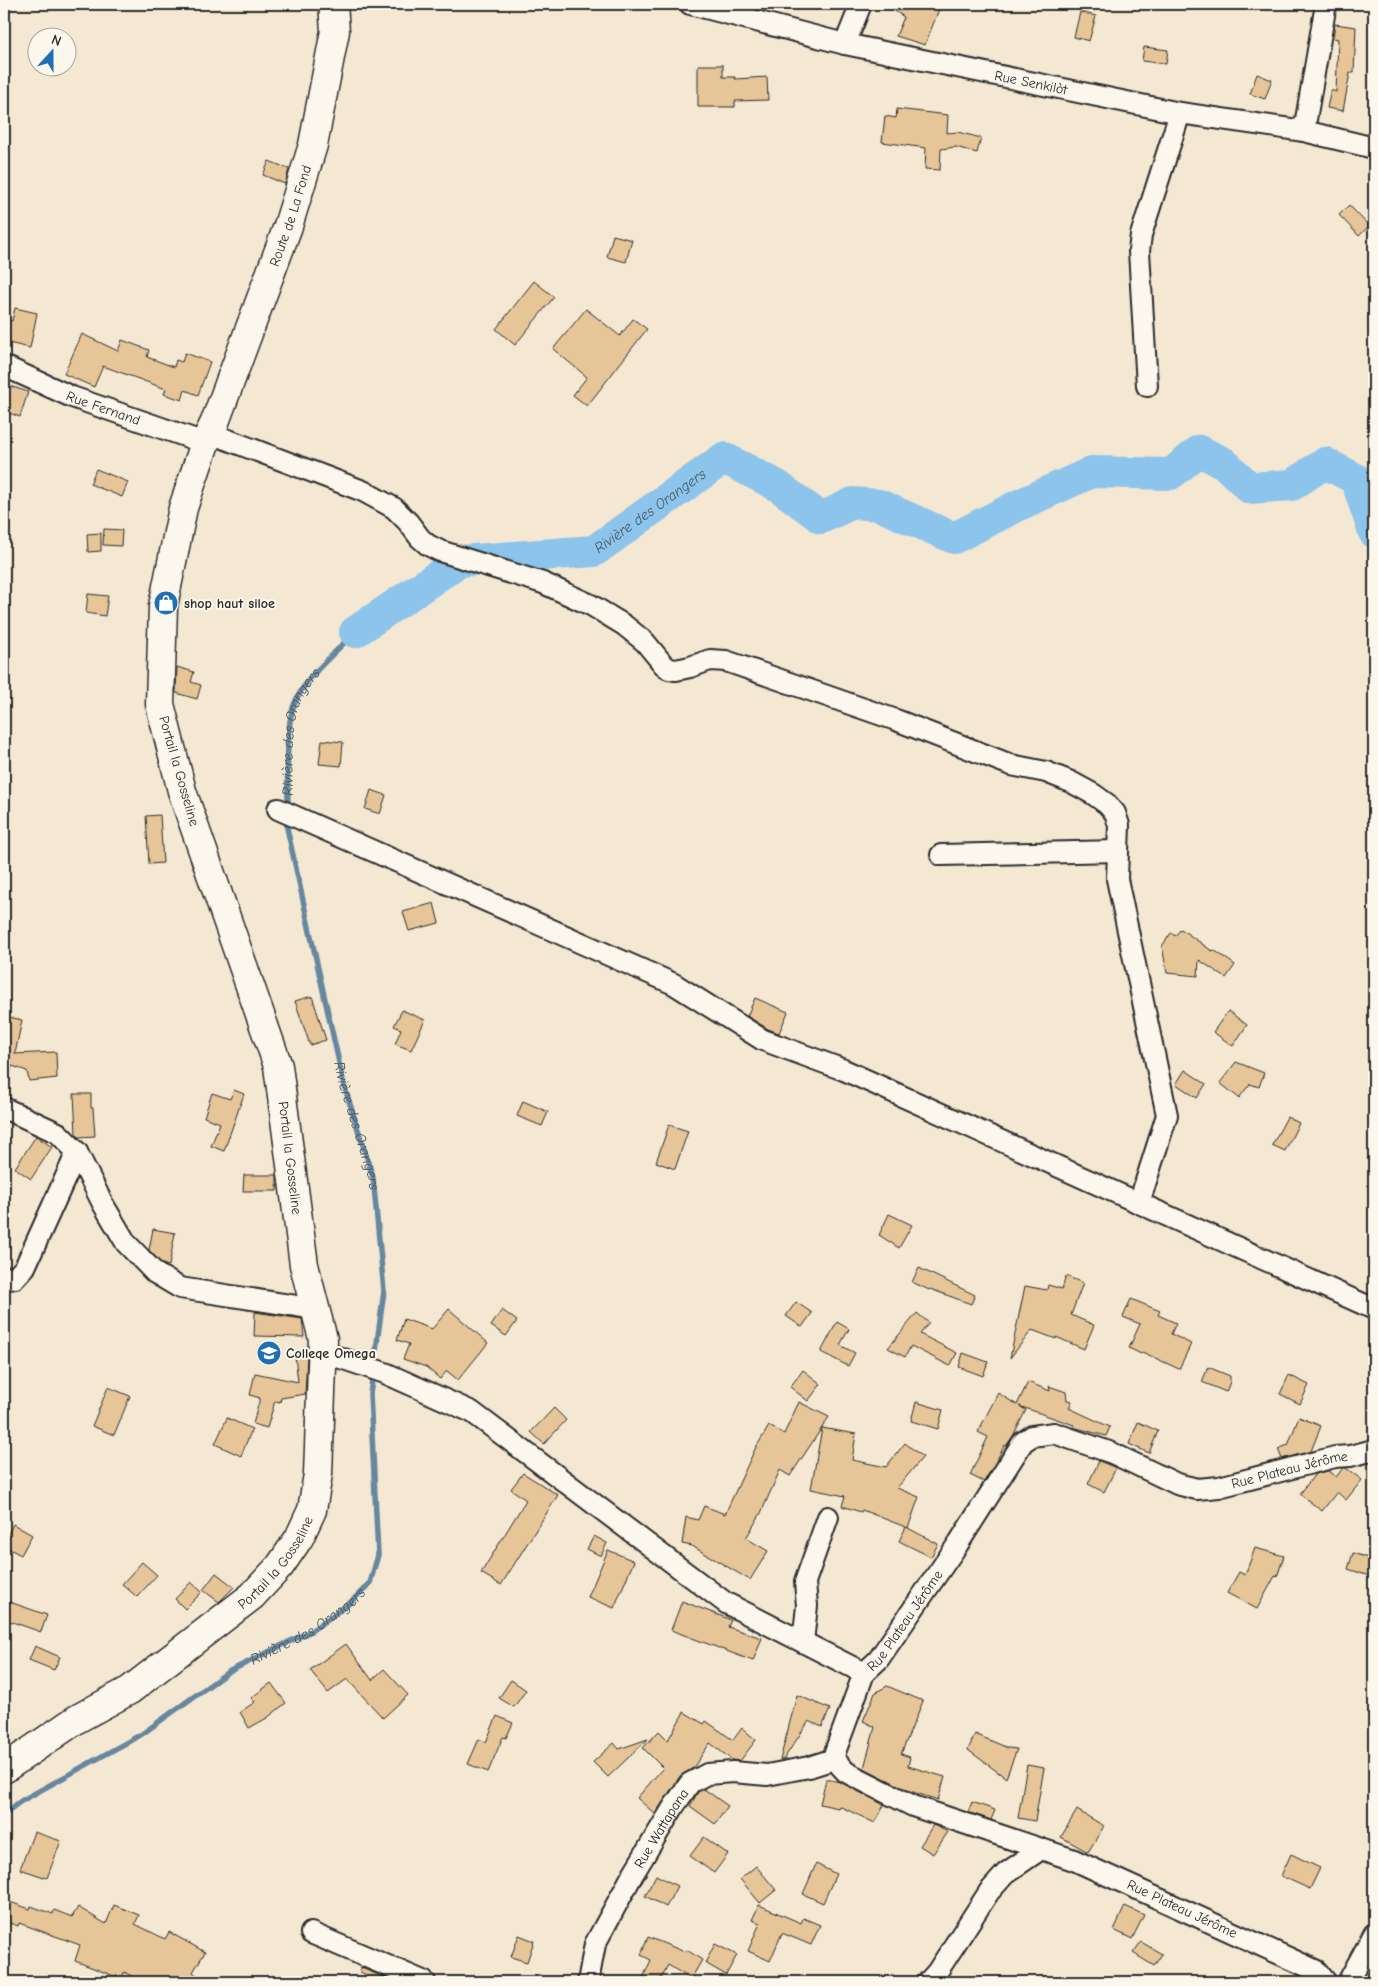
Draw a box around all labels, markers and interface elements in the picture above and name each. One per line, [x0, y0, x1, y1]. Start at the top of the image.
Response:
north arrow [28, 28, 78, 78]
text: N [49, 31, 64, 50]
street label: Rue Senkilòt [993, 67, 1070, 98]
street label: Route de La Fond [265, 163, 315, 269]
street label: Rue Fernand [64, 387, 143, 429]
water label: Rivière des Orangers [591, 464, 710, 557]
shop icon: shop haut siloe [153, 590, 179, 616]
place label: shop haut siloe [184, 595, 275, 612]
water label: Rivière des Orangers [279, 664, 324, 796]
street label: Portail la Gosseline [155, 714, 203, 828]
water label: Rivière des Orangers [330, 1060, 383, 1191]
street label: Portail la Gosseline [275, 1100, 305, 1216]
school or university icon: Colleqe Omega [256, 1340, 282, 1366]
place label: Colleqe Omega [286, 1345, 376, 1362]
street label: Rue Plateau Jérôme [1229, 1447, 1348, 1492]
street label: Portail la Gosseline [234, 1513, 316, 1612]
street label: Rue Plateau Jérôme [863, 1567, 946, 1674]
water label: Rivière des Orangers [247, 1583, 370, 1669]
street label: Rue Wattapana [630, 1785, 692, 1871]
street label: Rue Plateau Jérôme [1124, 1876, 1240, 1942]

